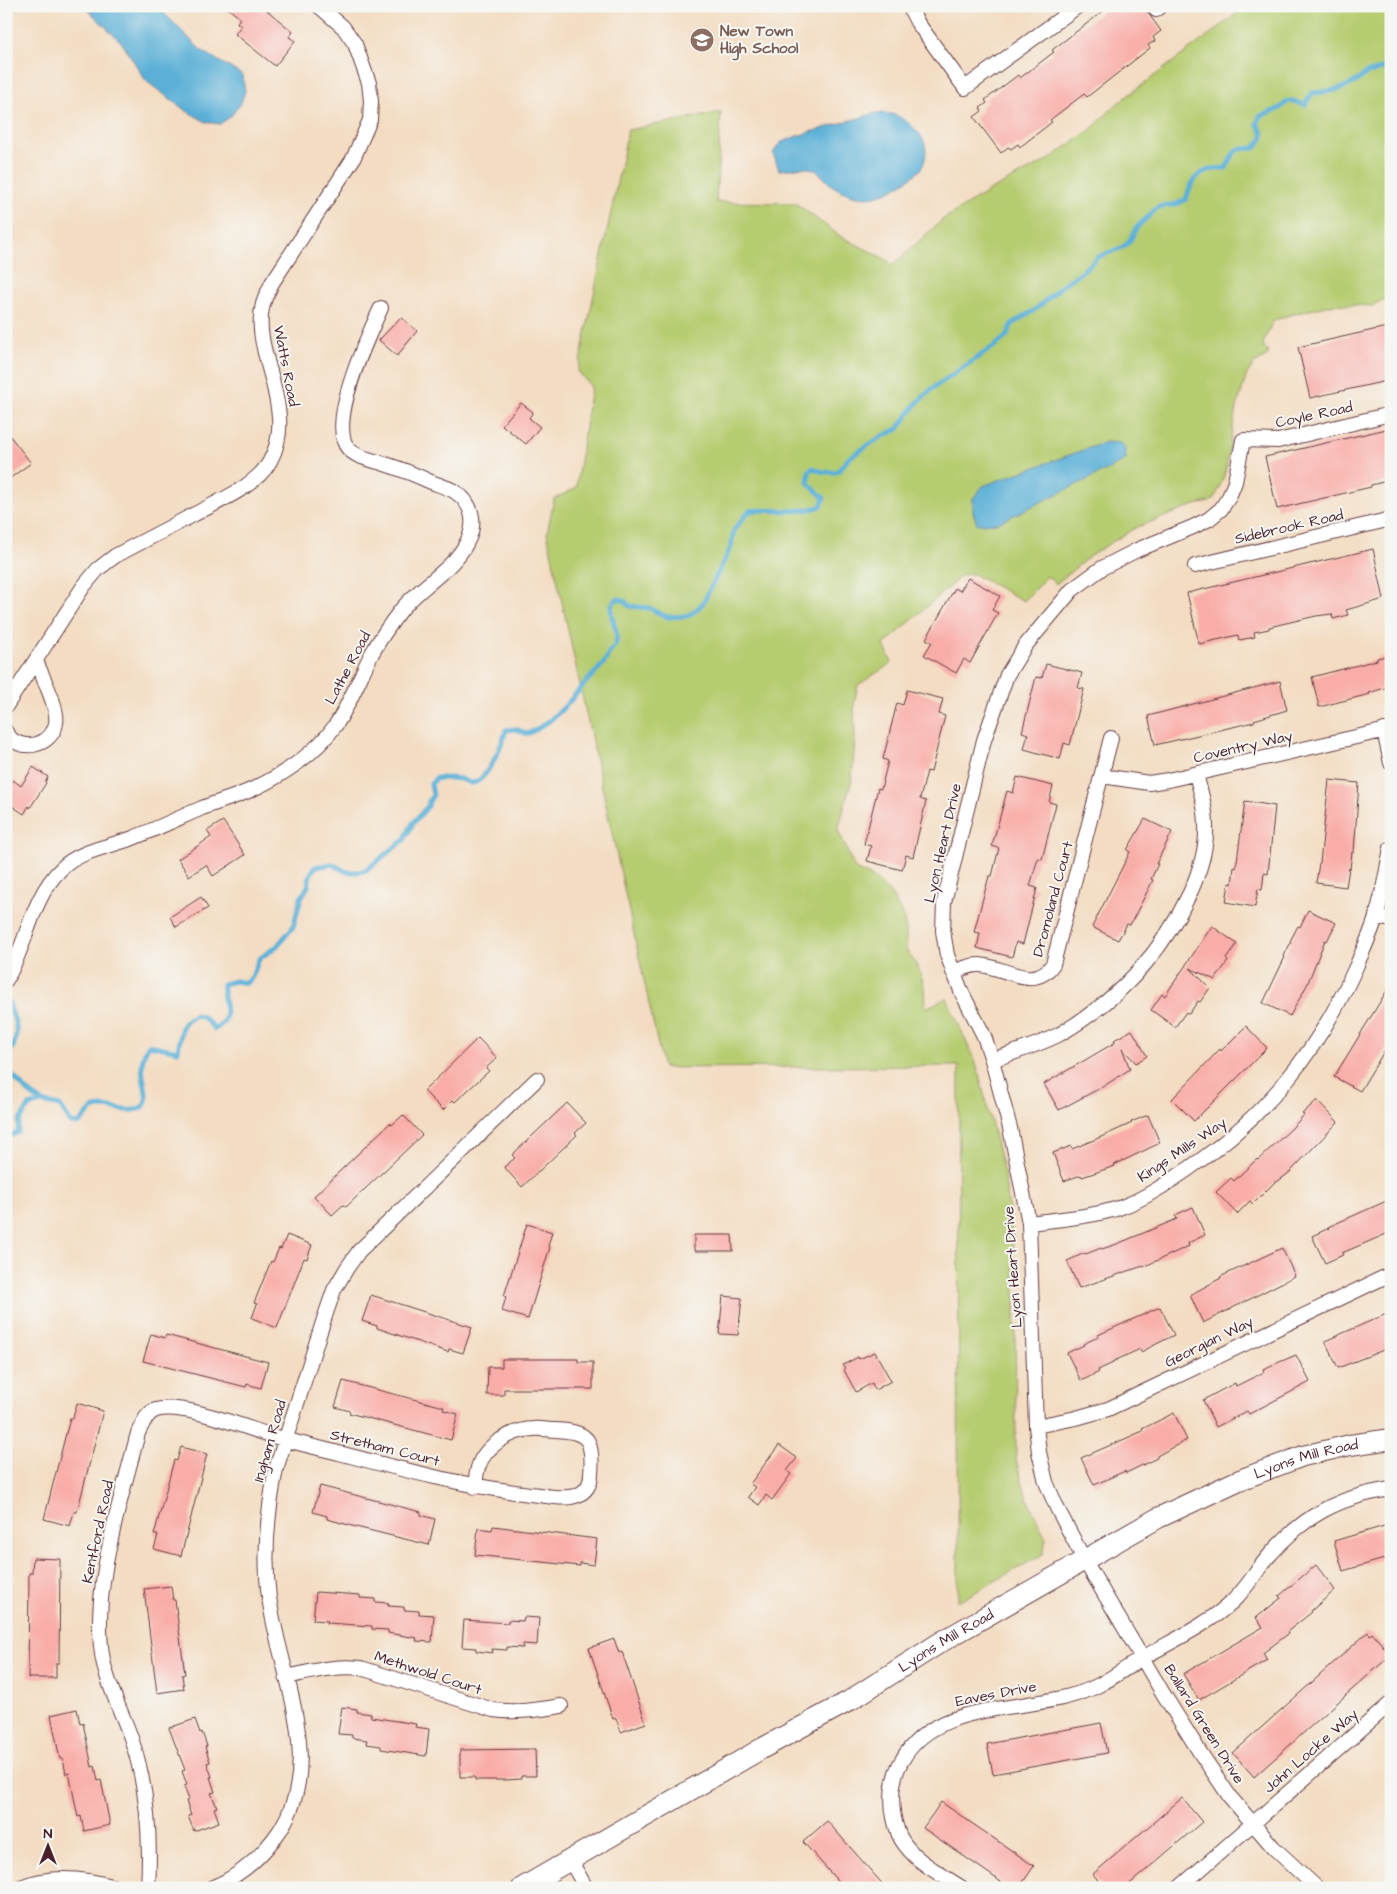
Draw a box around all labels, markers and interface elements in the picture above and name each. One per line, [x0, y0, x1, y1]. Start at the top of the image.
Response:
place label: New Town High School [720, 21, 799, 61]
school or university icon: New Town High School [689, 27, 715, 53]
street label: Watts Road [268, 324, 304, 408]
street label: Coyle Road [1274, 397, 1355, 434]
street label: Sidebrook Road [1233, 504, 1346, 550]
street label: Lathe Road [320, 627, 376, 708]
street label: Coventry Way [1191, 725, 1295, 770]
street label: Lyon Heart Drive [919, 781, 968, 905]
street label: Dromoland Court [1027, 839, 1079, 959]
street label: Kings Mills Way [1133, 1112, 1231, 1188]
street label: Lyon Heart Drive [998, 1205, 1029, 1329]
street label: Georgian Way [1161, 1311, 1257, 1373]
street label: Ingham Road [248, 1397, 293, 1485]
street label: Stretham Court [328, 1424, 442, 1472]
street label: Lyons Mill Road [1251, 1433, 1360, 1484]
street label: Kentford Road [77, 1478, 119, 1585]
street label: Lyons Mill Road [894, 1603, 998, 1677]
street label: Methwold Court [372, 1646, 484, 1700]
street label: Ballard Green Drive [1159, 1660, 1249, 1788]
street label: Eaves Drive [954, 1676, 1038, 1712]
street label: John Locke Way [1259, 1704, 1363, 1799]
north arrow [22, 1822, 72, 1872]
text: N [44, 1824, 53, 1844]

